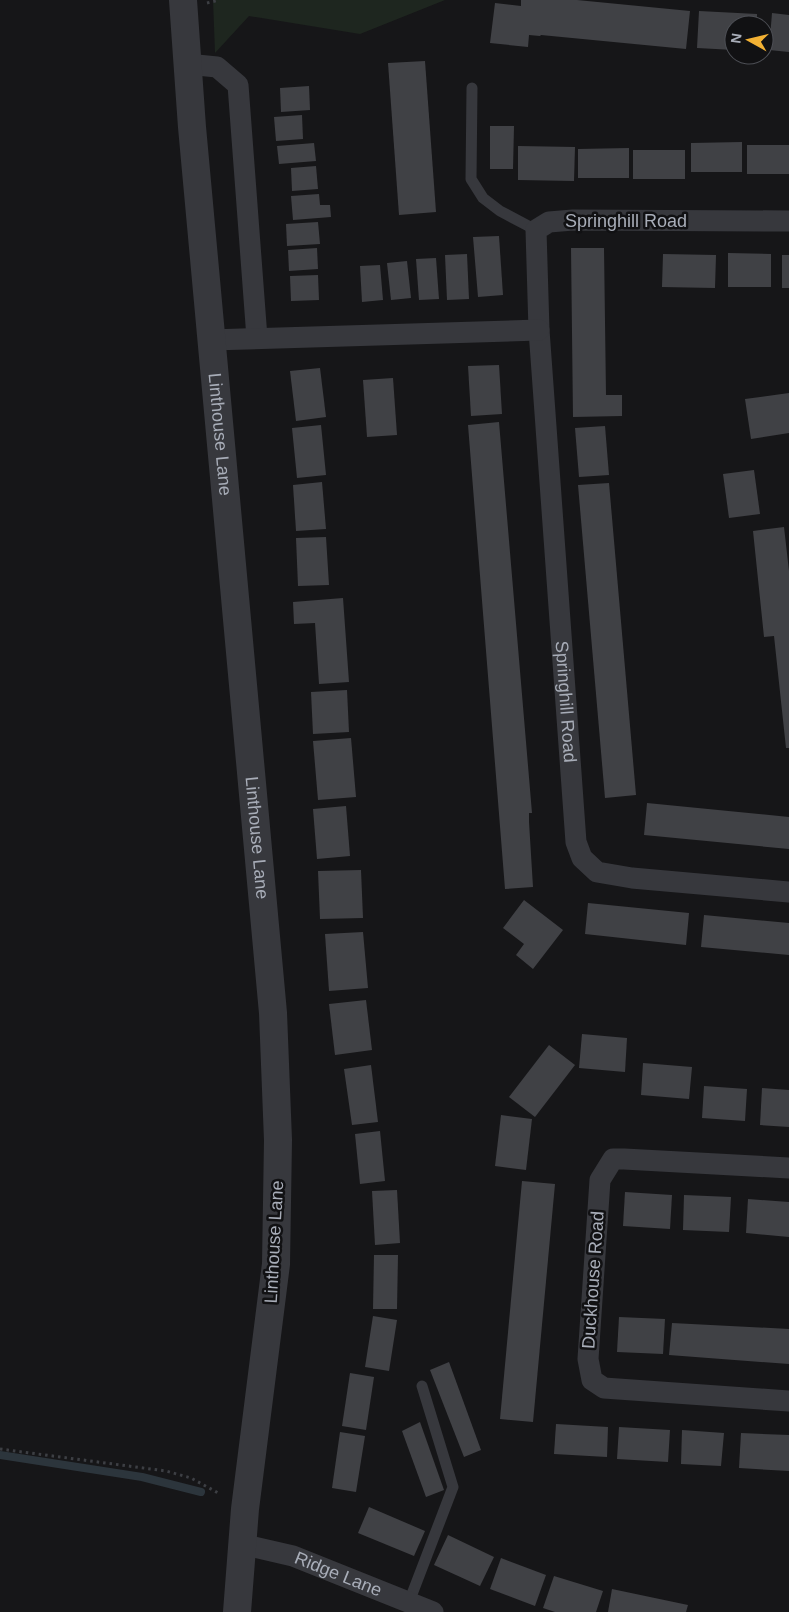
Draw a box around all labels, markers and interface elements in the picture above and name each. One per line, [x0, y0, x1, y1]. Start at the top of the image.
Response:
north arrow [724, 15, 774, 65]
text: N [727, 32, 745, 44]
street label: Springhill Road [565, 211, 687, 231]
street label: Linthouse Lane [205, 372, 236, 497]
street label: Springhill Road [551, 640, 580, 763]
street label: Linthouse Lane [241, 775, 273, 900]
street label: Linthouse Lane [261, 1180, 287, 1304]
street label: Duckhouse Road [578, 1210, 608, 1350]
street label: Ridge Lane [292, 1548, 385, 1600]

